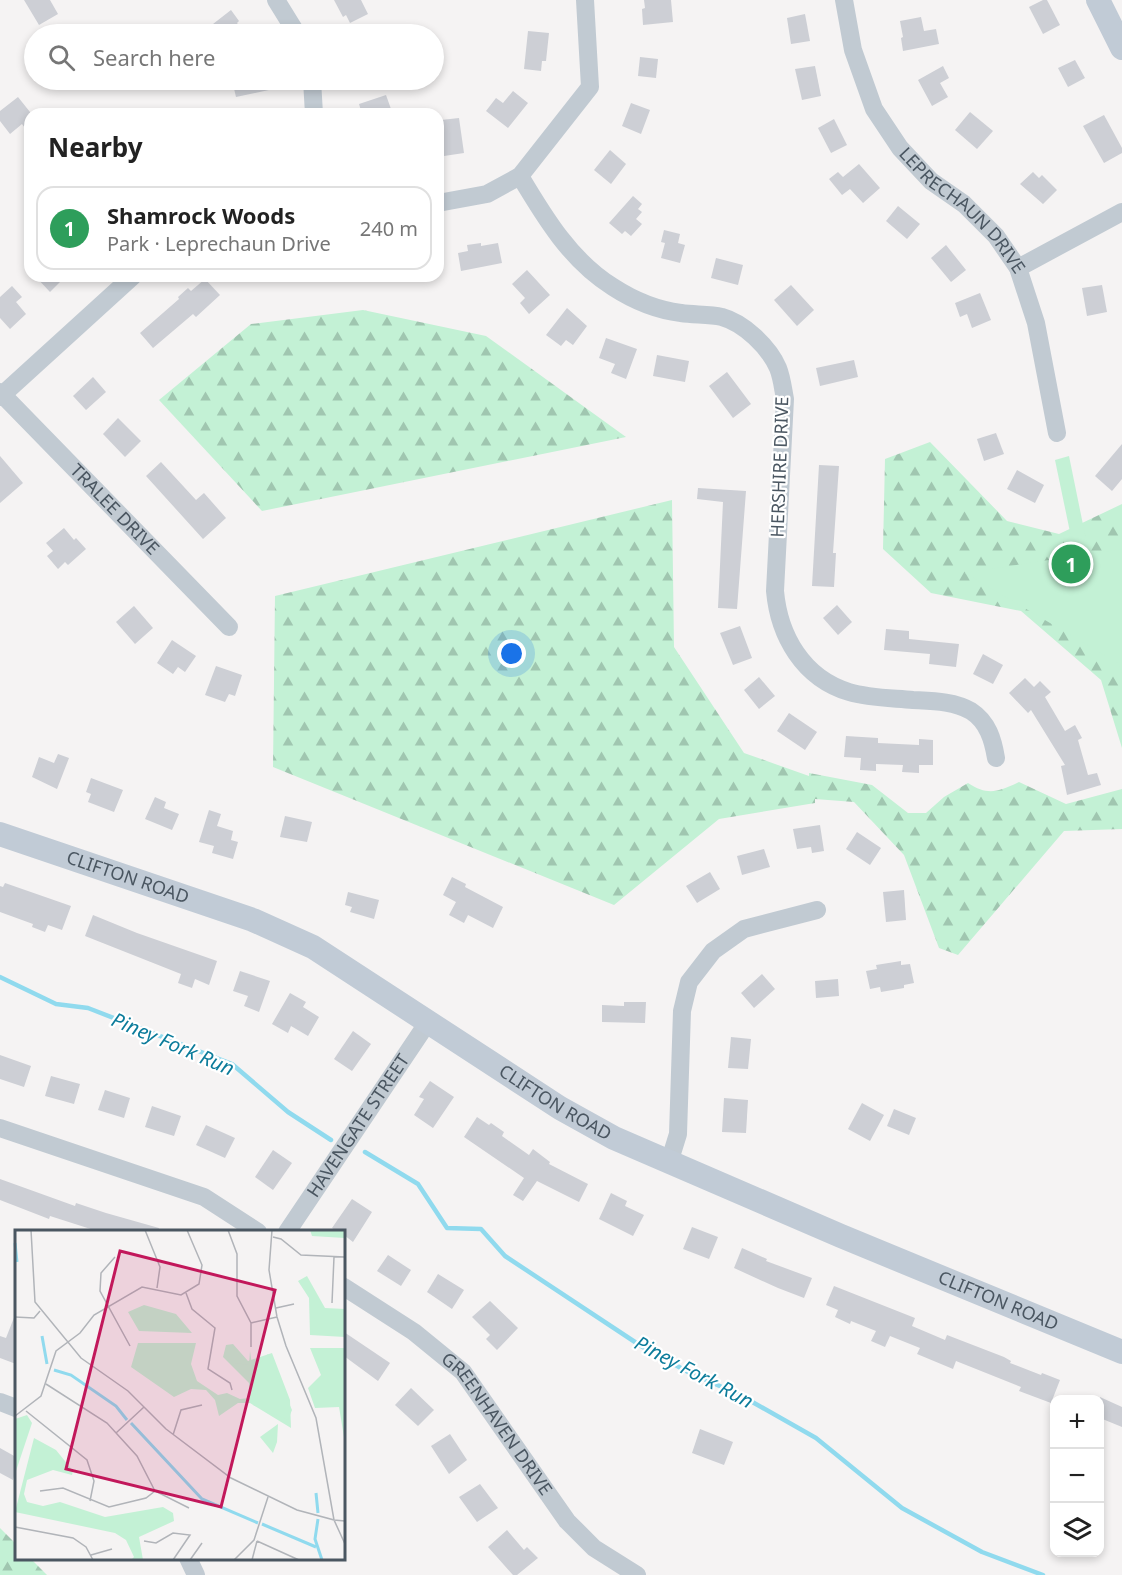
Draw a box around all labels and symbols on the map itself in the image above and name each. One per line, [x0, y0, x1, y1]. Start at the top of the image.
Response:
street label: LEPRECHAUN DRIVE [894, 142, 1031, 278]
street label: HERSHIRE DRIVE [765, 396, 793, 538]
street label: TRALEE DRIVE [65, 458, 165, 559]
pin: 1 [1052, 542, 1090, 586]
your location [497, 639, 526, 668]
street label: CLIFTON ROAD [64, 845, 193, 908]
water label: Piney Fork Run [108, 1006, 239, 1081]
street label: HAVENGATE STREET [301, 1049, 414, 1202]
street label: CLIFTON ROAD [495, 1058, 616, 1145]
inset map [15, 1230, 345, 1560]
street label: CLIFTON ROAD [935, 1264, 1062, 1335]
water label: Piney Fork Run [630, 1329, 758, 1414]
street label: GREENHAVEN DRIVE [437, 1346, 558, 1500]

